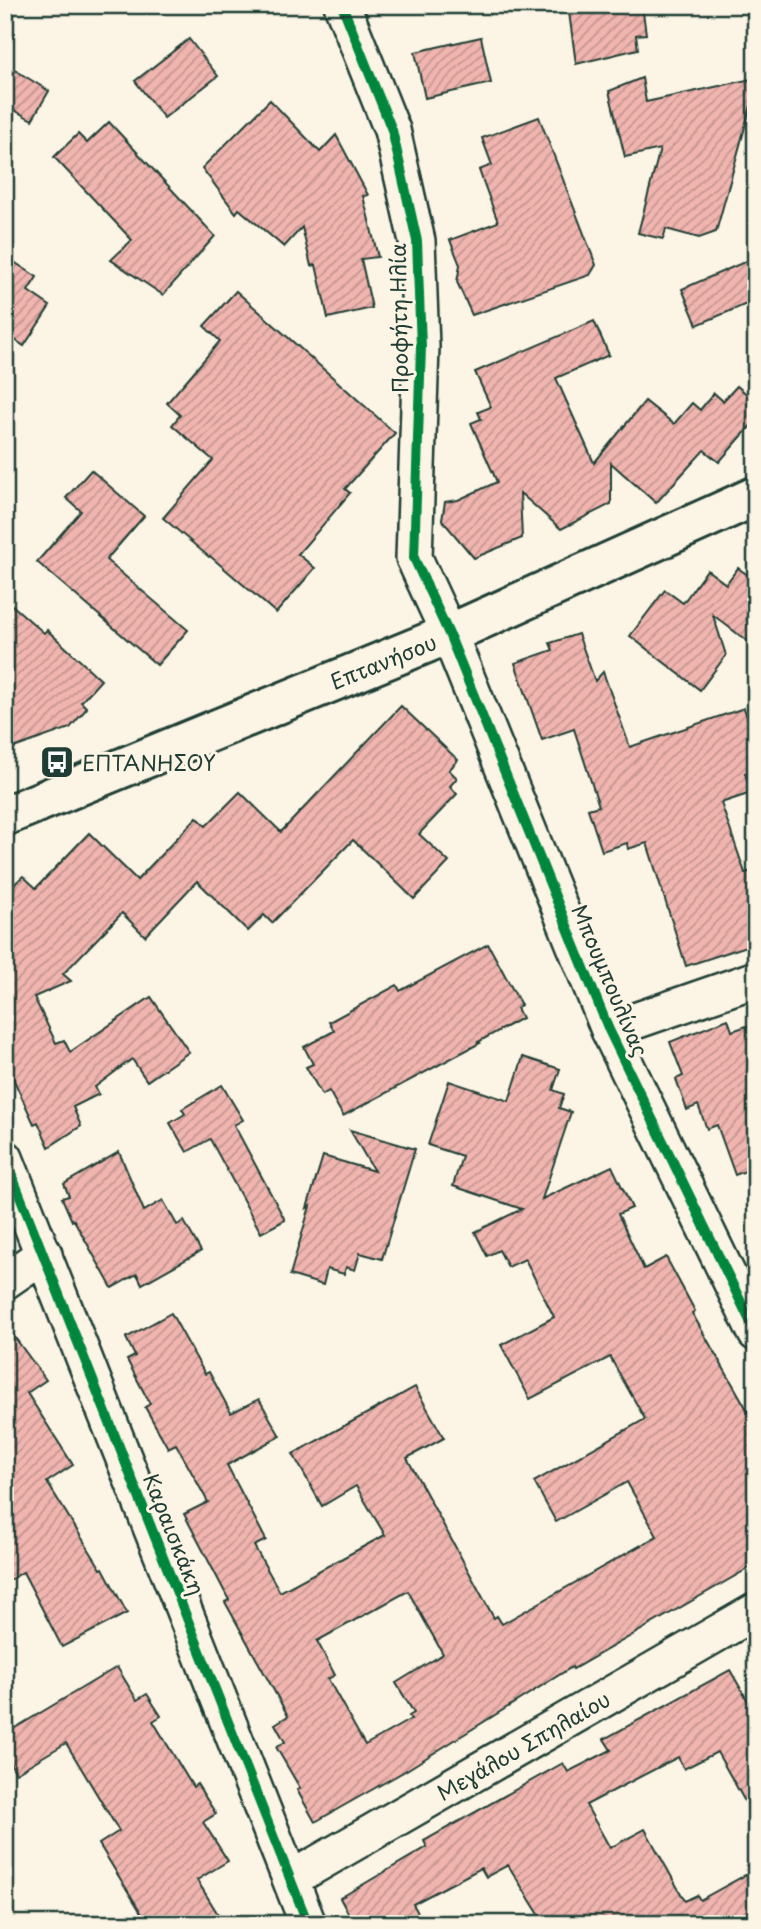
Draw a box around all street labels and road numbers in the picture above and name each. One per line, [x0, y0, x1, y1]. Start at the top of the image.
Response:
street label: Προφήτη Ηλία [381, 243, 415, 393]
street label: Επτανήσου [325, 625, 441, 697]
street label: Μπουμπουλίνας [565, 899, 657, 1061]
street label: Καραισκάκη [136, 1468, 214, 1600]
street label: Μεγάλου Σπηλαίου [430, 1682, 616, 1808]

